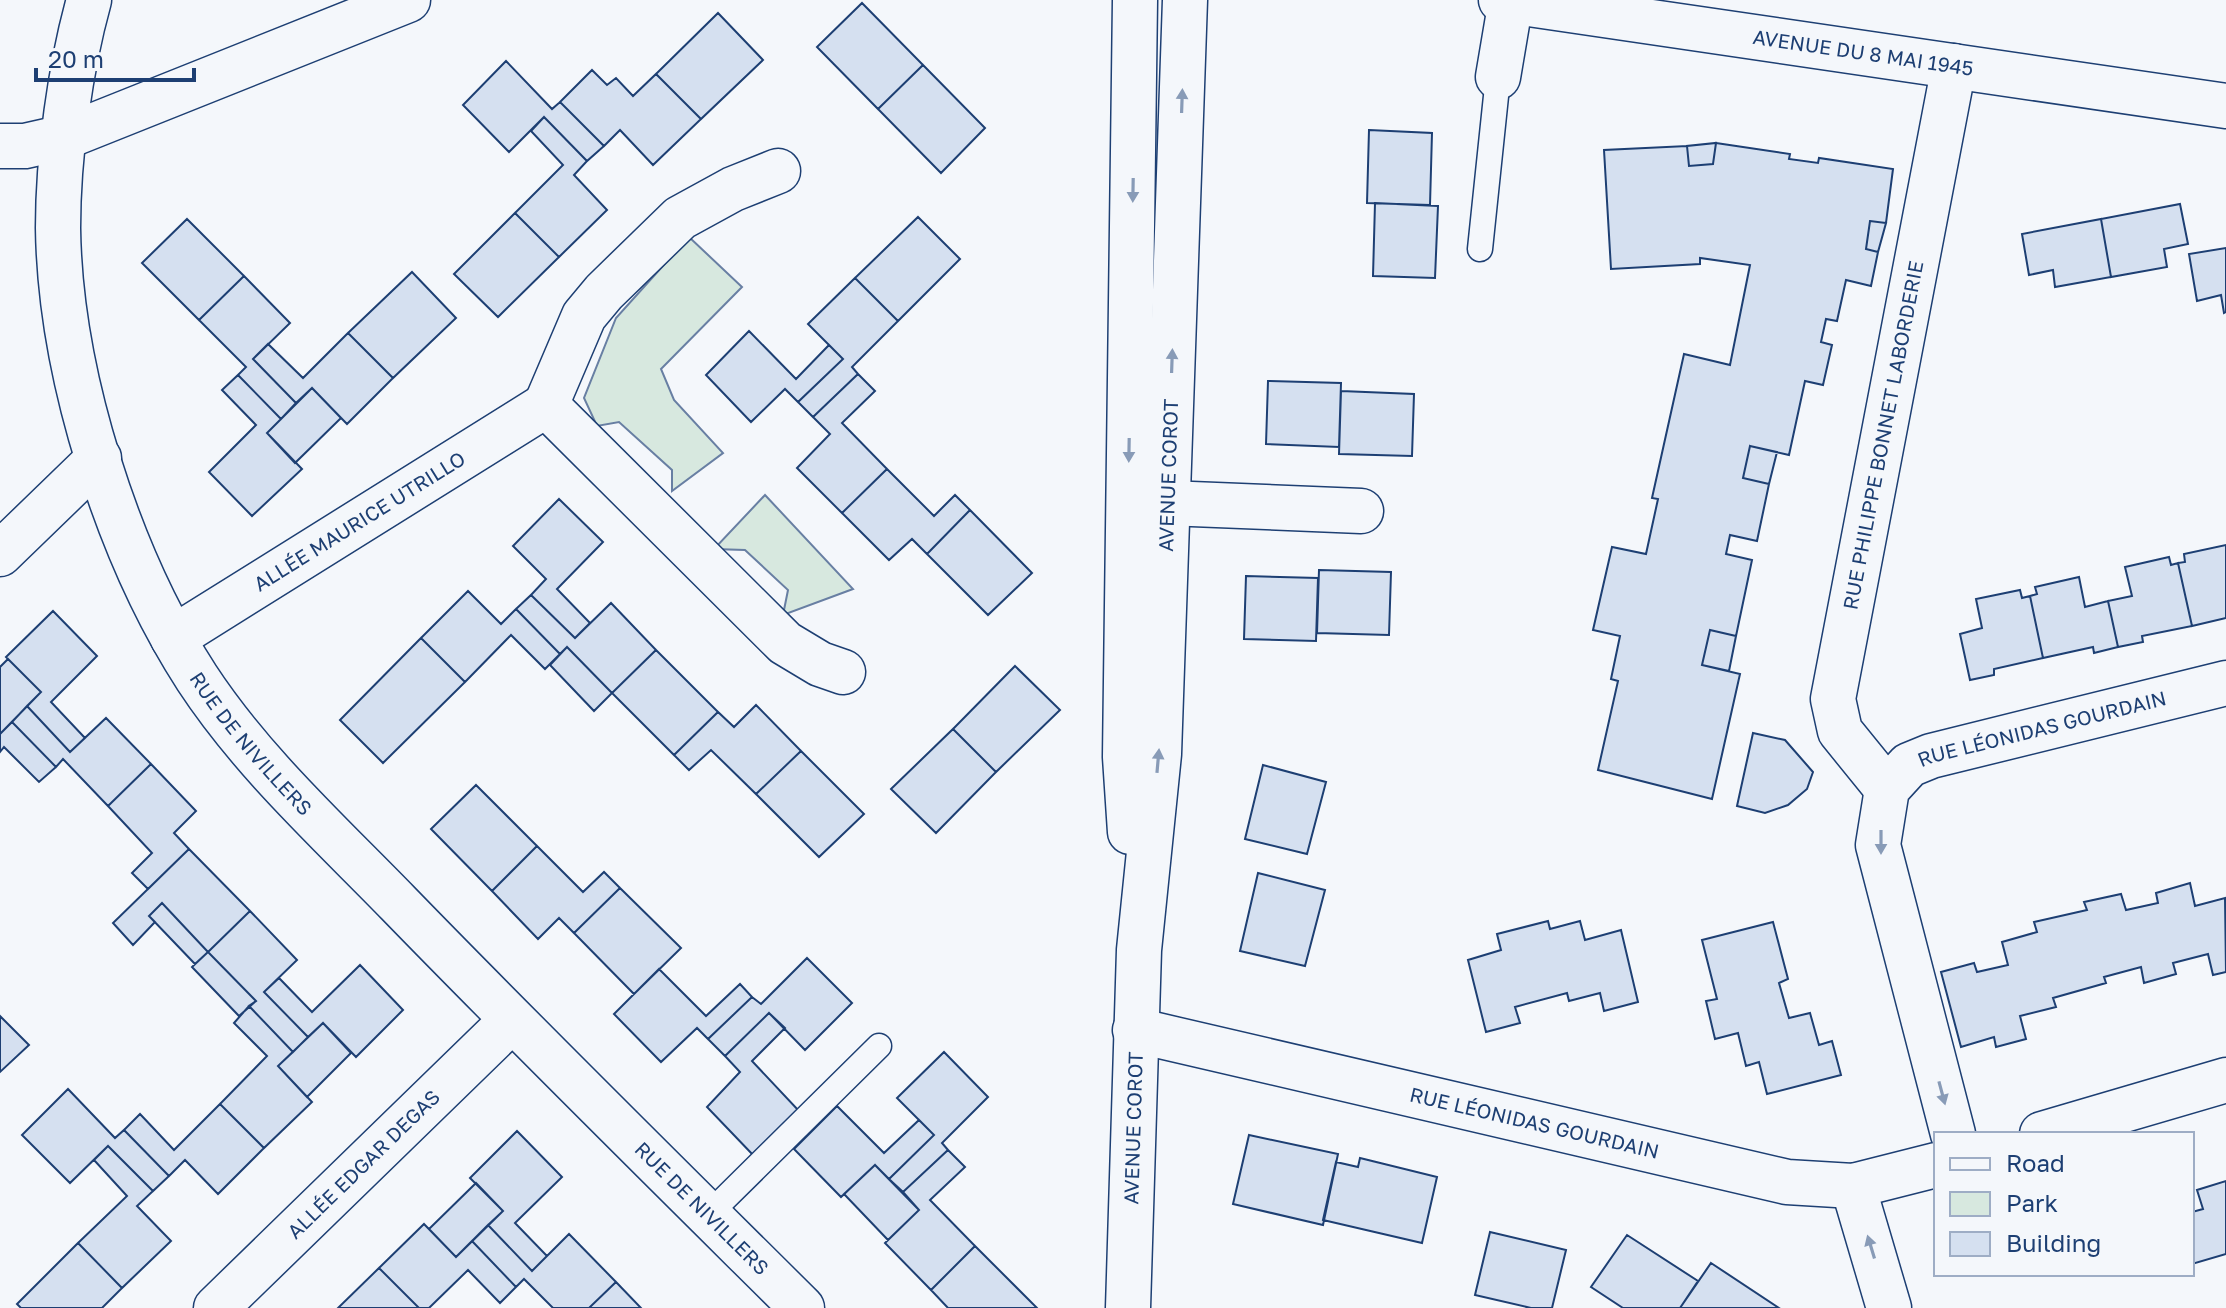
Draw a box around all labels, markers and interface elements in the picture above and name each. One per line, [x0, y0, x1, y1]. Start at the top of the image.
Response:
street label: AVENUE DU 8 MAI 1945 [1751, 24, 1975, 80]
scale bar [36, 32, 194, 82]
text: 20 m [48, 44, 104, 73]
one-way arrow [1175, 88, 1188, 113]
one-way arrow [1127, 178, 1139, 203]
street label: RUE PHILIPPE BONNET LABORDERIE [1837, 259, 1928, 611]
one-way arrow [1165, 348, 1178, 373]
street label: AVENUE COROT [1153, 398, 1182, 552]
one-way arrow [1123, 438, 1135, 463]
street label: ALLÉE MAURICE UTRILLO [249, 446, 469, 596]
street label: RUE DE NIVILLERS [185, 667, 318, 820]
street label: RUE LÉONIDAS GOURDAIN [1914, 685, 2169, 771]
one-way arrow [1152, 748, 1165, 773]
one-way arrow [1875, 829, 1887, 855]
street label: AVENUE COROT [1118, 1051, 1147, 1205]
street label: RUE LÉONIDAS GOURDAIN [1407, 1081, 1662, 1163]
one-way arrow [1937, 1081, 1949, 1106]
street label: ALLÉE EDGAR DEGAS [282, 1084, 444, 1243]
legend [1934, 1132, 2194, 1276]
street label: RUE DE NIVILLERS [630, 1136, 774, 1279]
text: Road [2006, 1148, 2065, 1177]
text: Park [2006, 1188, 2058, 1217]
text: Building [2006, 1228, 2101, 1257]
one-way arrow [1864, 1235, 1877, 1259]

